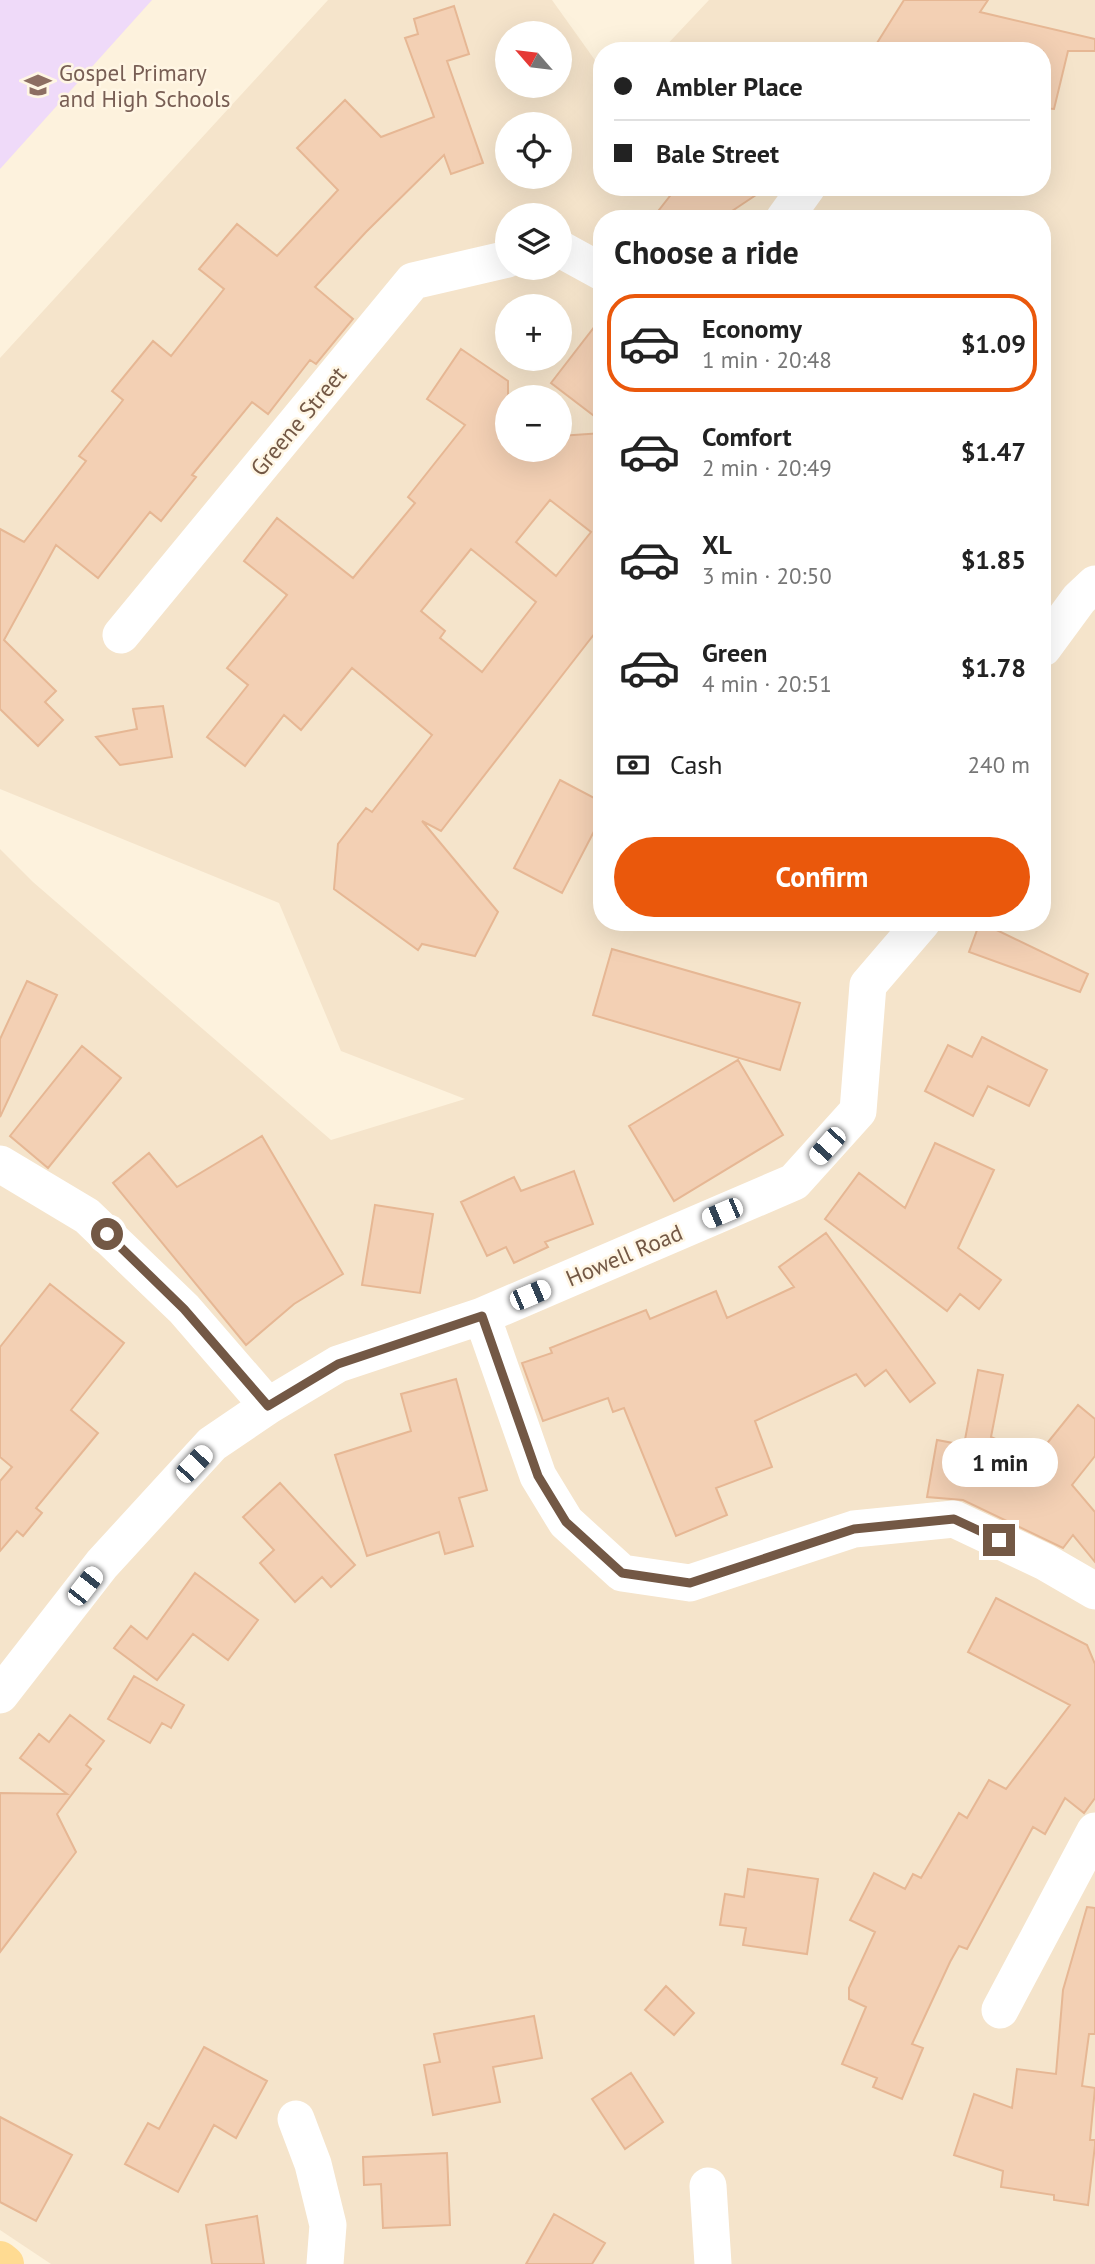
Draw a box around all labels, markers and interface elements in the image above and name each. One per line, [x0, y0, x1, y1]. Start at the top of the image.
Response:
north arrow [495, 21, 572, 98]
map controls [495, 21, 572, 462]
place label: Gospel Primary and High Schools [59, 58, 230, 113]
school or university icon: Gospel Primary and High Schools [23, 70, 53, 100]
text: Ambler Place [656, 70, 803, 103]
button: locate [495, 112, 572, 189]
text: Bale Street [656, 137, 779, 170]
button: layers [495, 203, 572, 280]
text: Choose a ride [614, 231, 799, 273]
button: + [495, 294, 572, 371]
icon: car [618, 312, 681, 375]
text: Economy [702, 312, 802, 345]
text: $1.09 [961, 327, 1026, 360]
text: 1 min · 20:48 [702, 345, 832, 374]
street label: Greene Street [244, 360, 352, 482]
button: − [495, 385, 572, 462]
icon: car [618, 420, 681, 483]
text: Comfort [702, 420, 792, 453]
text: $1.47 [961, 435, 1026, 468]
text: 2 min · 20:49 [702, 453, 832, 482]
icon: car [618, 528, 681, 591]
text: XL [702, 528, 732, 561]
text: $1.85 [961, 543, 1026, 576]
text: 3 min · 20:50 [702, 561, 832, 590]
icon: car [618, 636, 681, 699]
text: Green [702, 636, 767, 669]
text: $1.78 [961, 651, 1026, 684]
text: 4 min · 20:51 [702, 669, 832, 698]
icon: cash [614, 746, 652, 784]
text: Cash [670, 748, 722, 781]
text: 240 m [968, 750, 1030, 779]
button: Confirm [614, 837, 1030, 917]
car [806, 1123, 849, 1169]
car [699, 1195, 746, 1231]
street label: Howell Road [561, 1217, 687, 1293]
route start [91, 1218, 123, 1250]
car [507, 1277, 554, 1313]
callout: 1 min [941, 1438, 1057, 1488]
car [172, 1441, 217, 1487]
text: 1 min [972, 1448, 1028, 1477]
route end [983, 1524, 1015, 1556]
car [64, 1563, 107, 1609]

